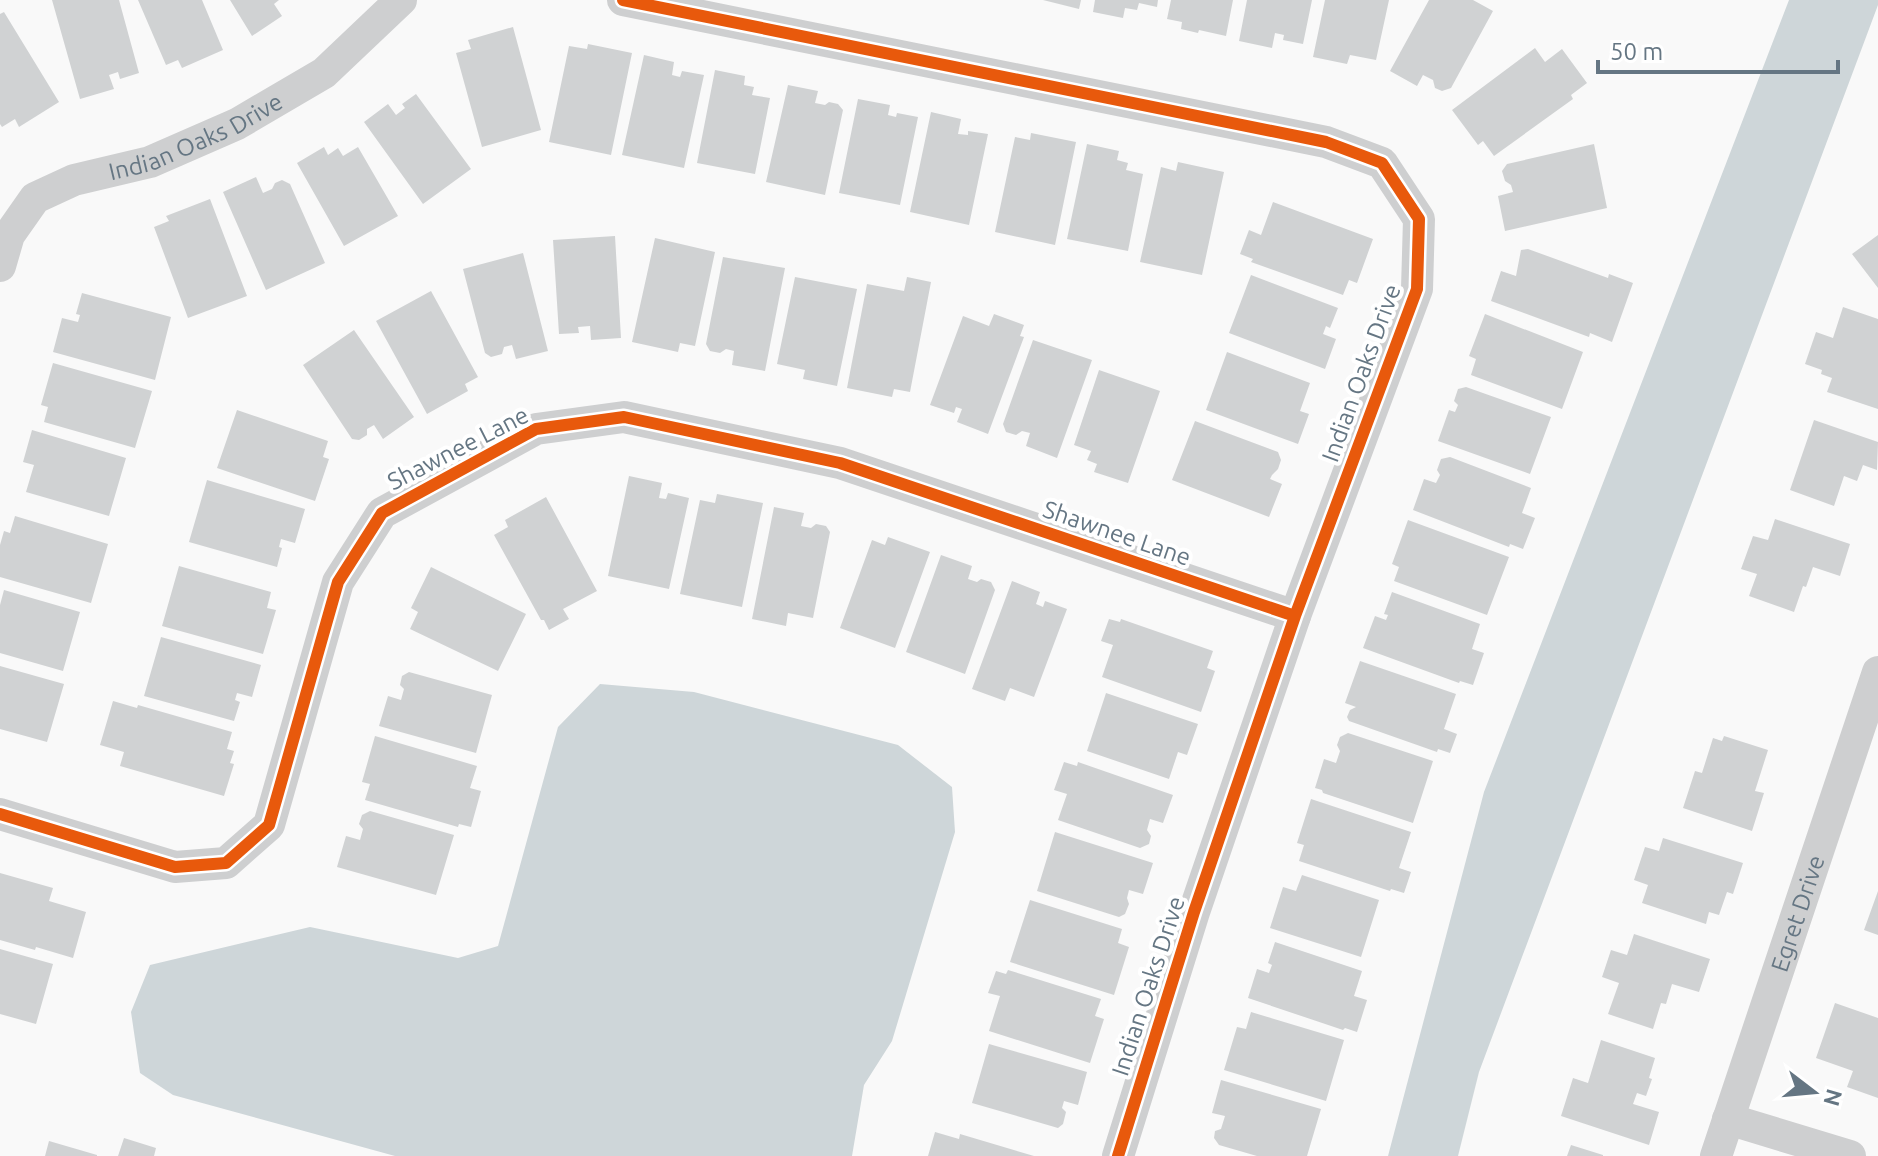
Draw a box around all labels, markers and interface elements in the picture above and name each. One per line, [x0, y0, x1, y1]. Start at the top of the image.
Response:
scale bar [1598, 24, 1838, 74]
text: 50 m [1610, 38, 1663, 65]
street label: Indian Oaks Drive [106, 87, 287, 185]
street label: Indian Oaks Drive [1316, 281, 1406, 465]
street label: Shawnee Lane [383, 401, 533, 495]
street label: Shawnee Lane [1040, 495, 1194, 571]
street label: Egret Drive [1765, 852, 1829, 975]
street label: Indian Oaks Drive [1106, 893, 1190, 1079]
north arrow [1774, 1052, 1854, 1132]
text: N [1819, 1086, 1848, 1109]

